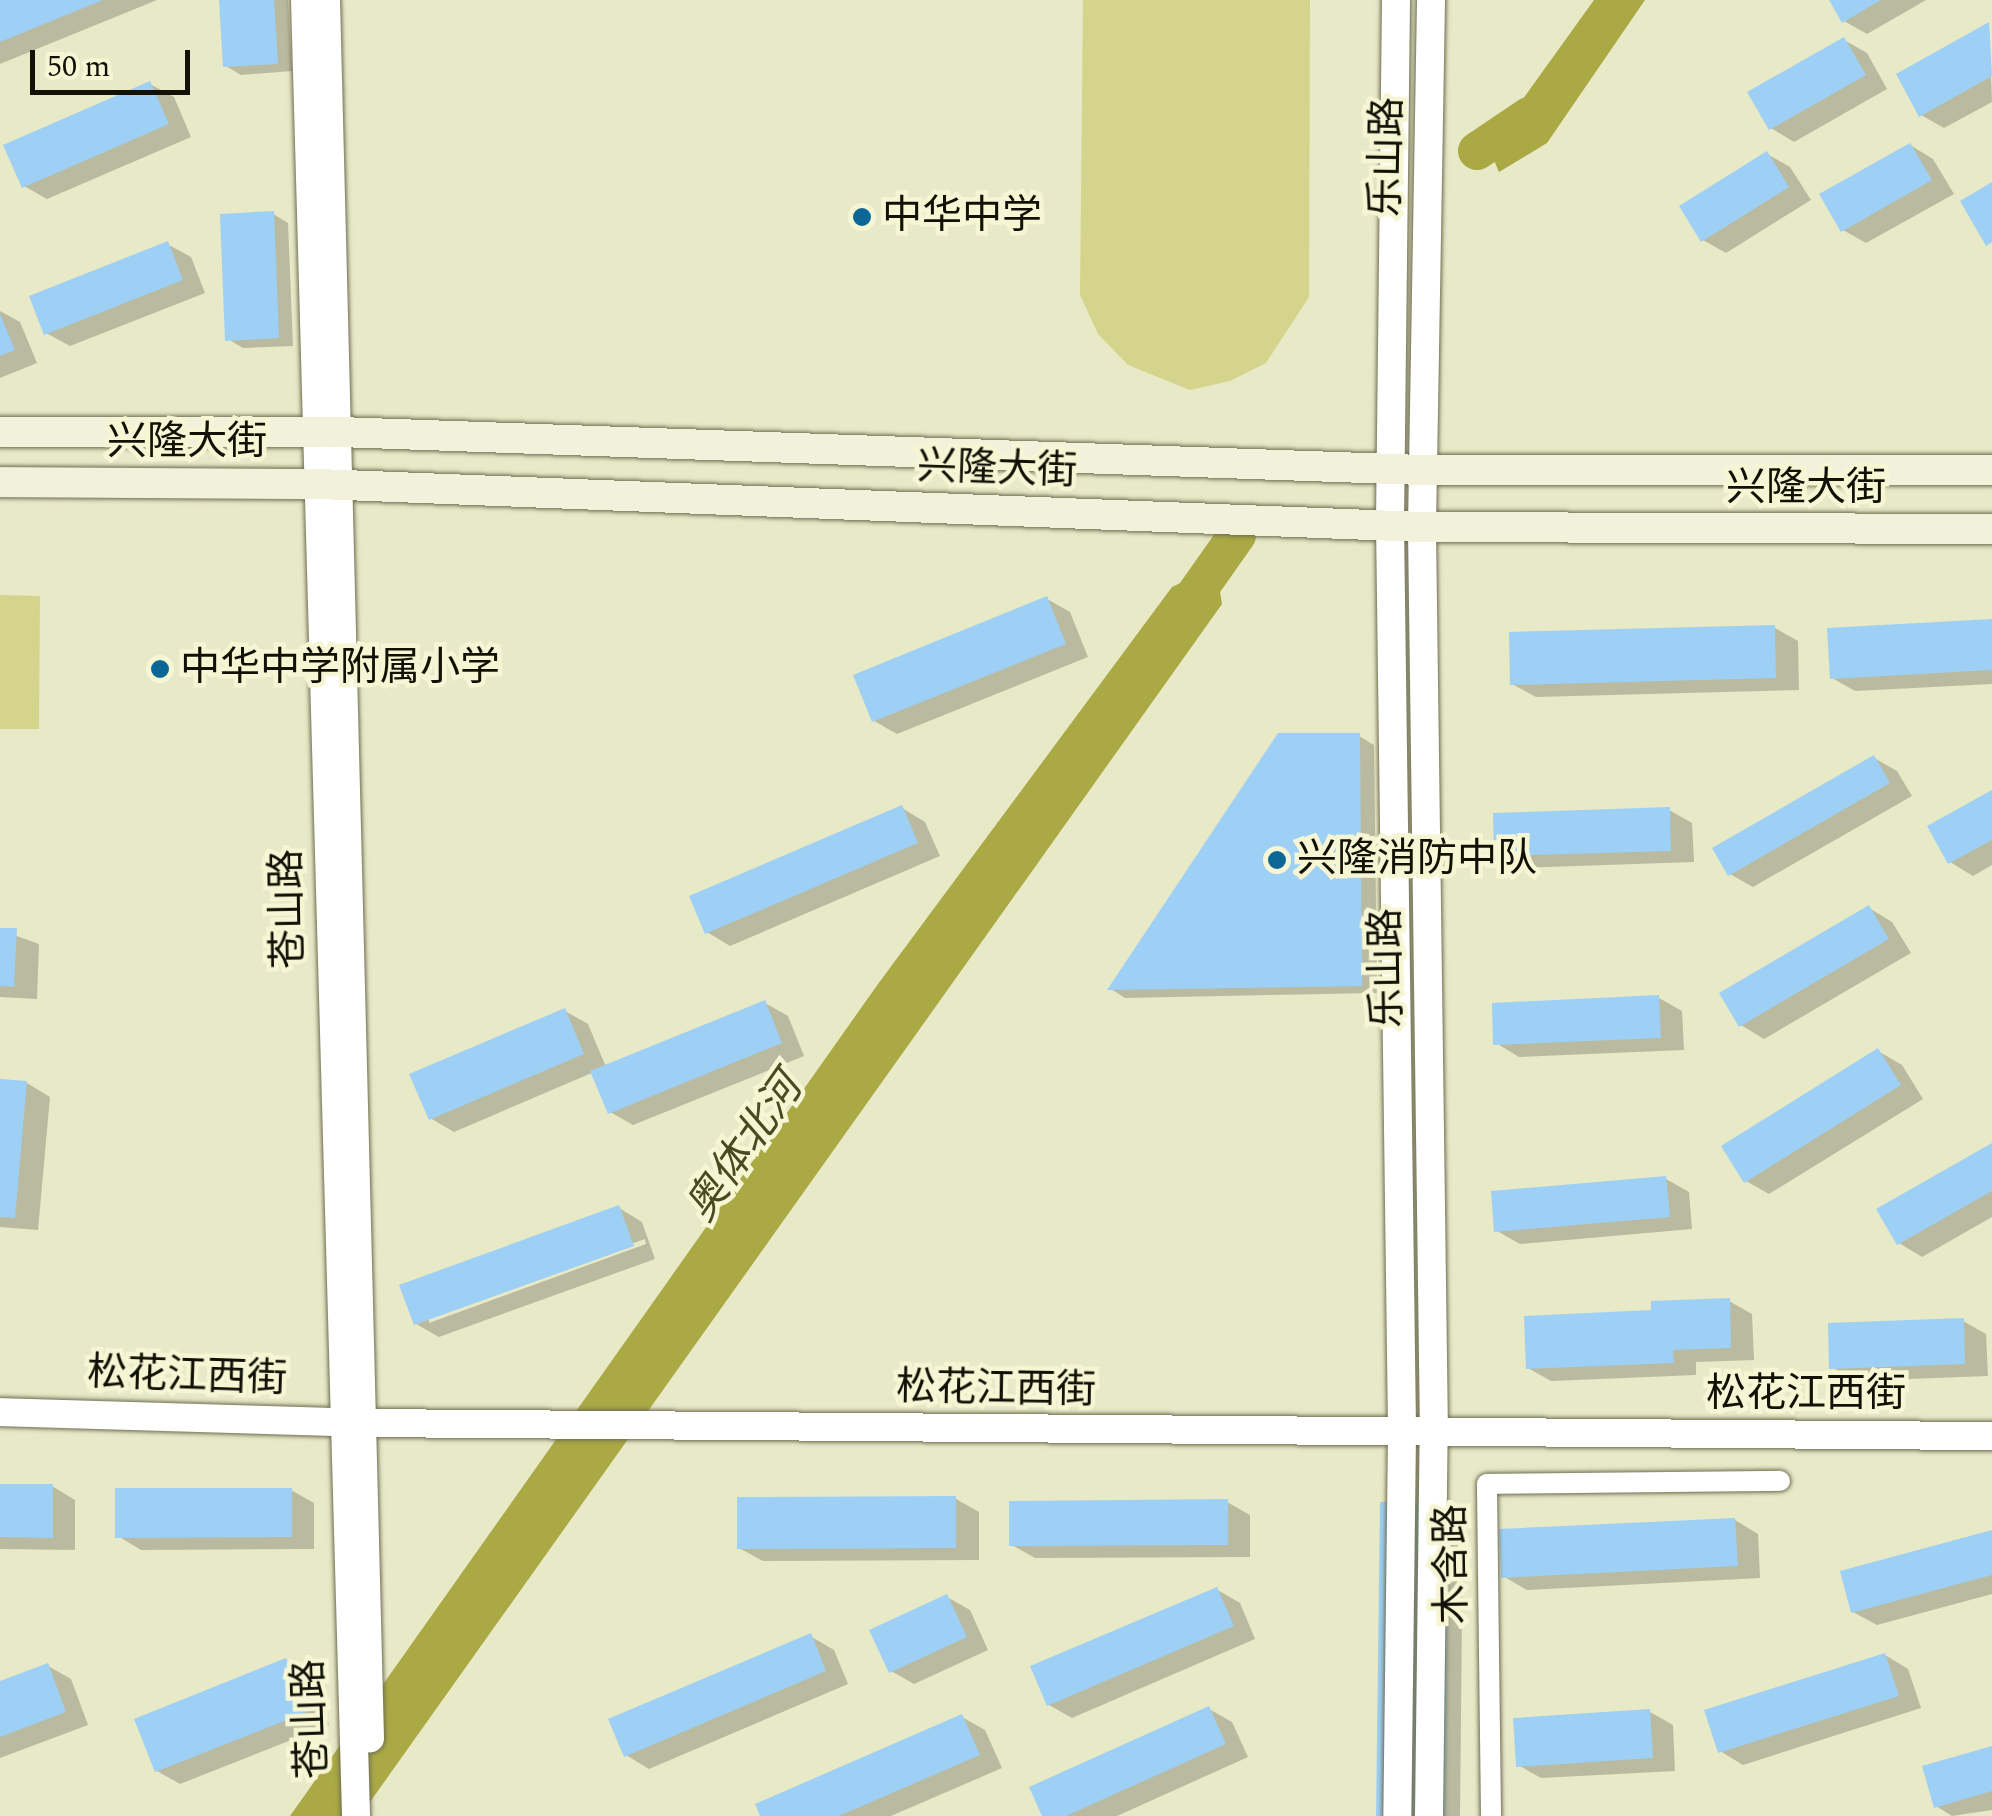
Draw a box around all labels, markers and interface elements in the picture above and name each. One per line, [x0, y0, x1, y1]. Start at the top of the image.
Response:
scale bar [35, 30, 195, 92]
text: 50 m [47, 44, 110, 90]
street label: 乐山路 [1363, 97, 1413, 217]
place label: 中华中学 [882, 193, 1042, 241]
marker: 中华中学 [851, 206, 873, 228]
street label: 兴隆大街 [107, 419, 267, 467]
street label: 兴隆大街 [916, 443, 1078, 497]
street label: 兴隆大街 [1726, 465, 1886, 513]
place label: 中华中学附属小学 [180, 645, 500, 693]
marker: 中华中学附属小学 [149, 658, 171, 680]
place label: 兴隆消防中队 [1297, 836, 1537, 884]
street label: 苍山路 [264, 849, 314, 969]
marker: 兴隆消防中队 [1266, 849, 1288, 871]
street label: 乐山路 [1363, 908, 1413, 1028]
water label: 奥体北河 [676, 1065, 814, 1231]
street label: 松花江西街 [86, 1350, 288, 1404]
street label: 松花江西街 [896, 1364, 1096, 1416]
street label: 松花江西街 [1706, 1371, 1906, 1419]
street label: 木含路 [1428, 1504, 1478, 1624]
street label: 苍山路 [286, 1658, 338, 1780]

